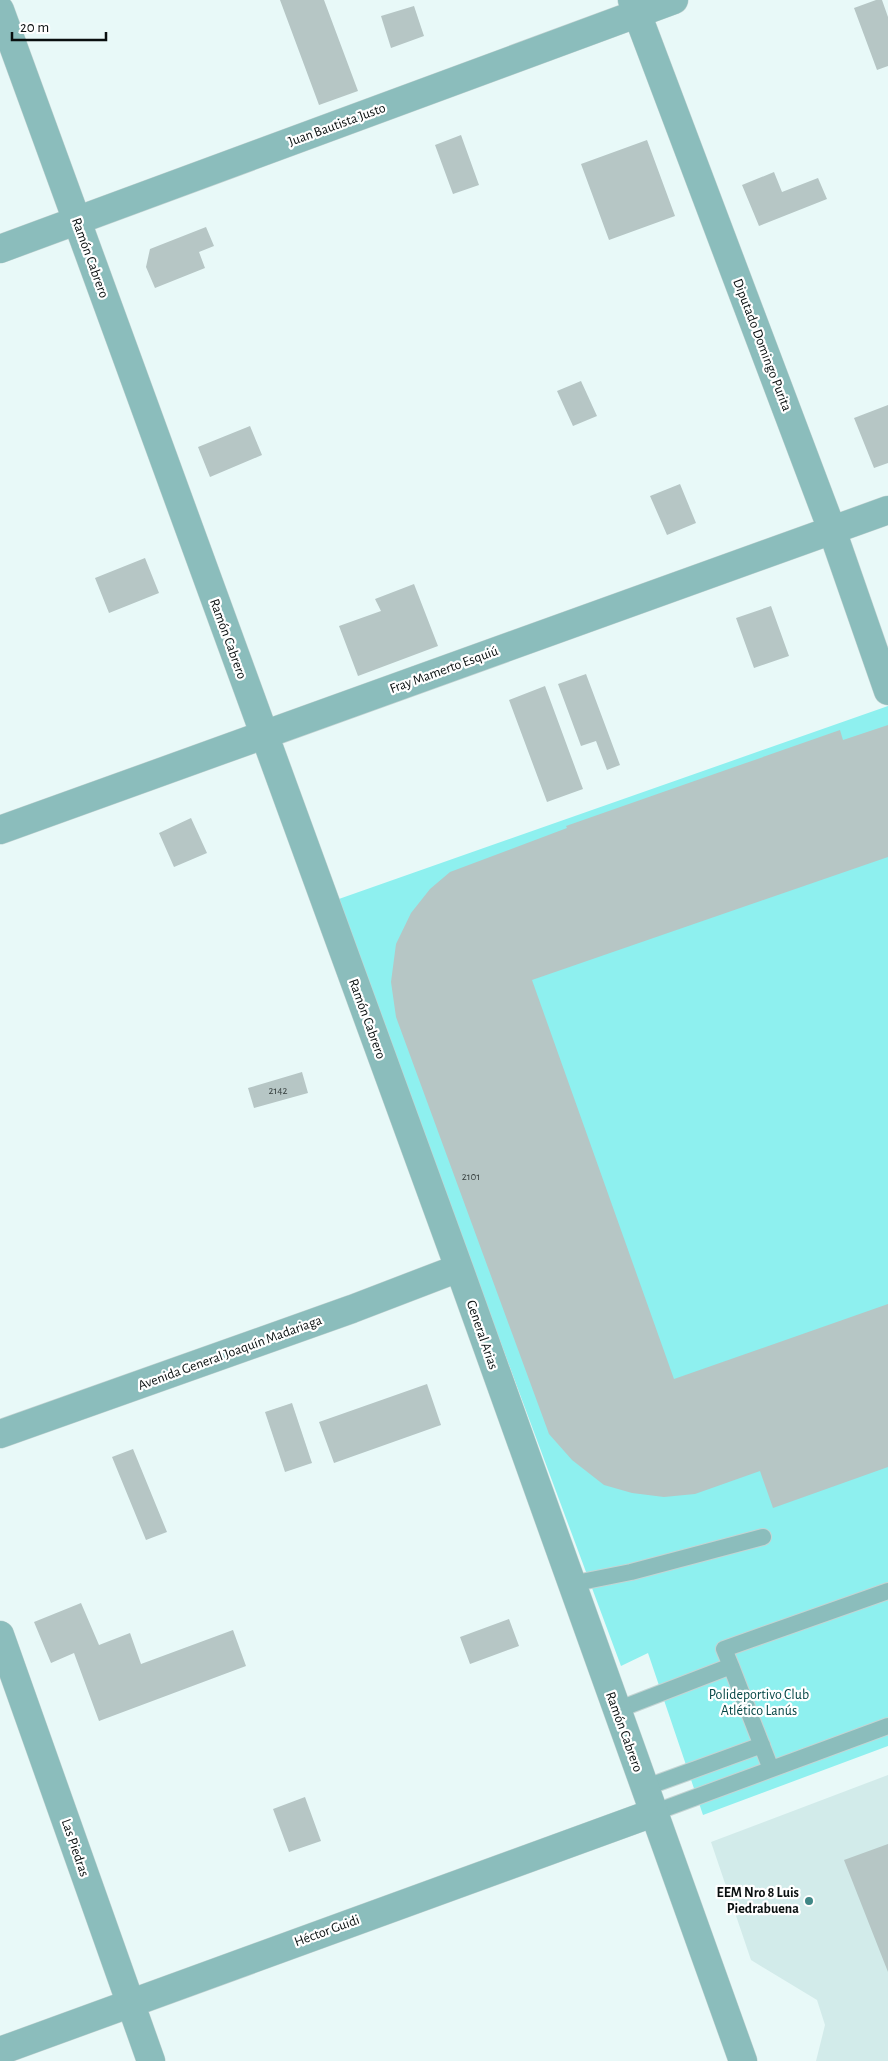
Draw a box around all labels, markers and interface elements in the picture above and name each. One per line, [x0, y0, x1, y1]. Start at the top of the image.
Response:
scale bar [12, 10, 106, 42]
text: 20 m [20, 20, 49, 35]
street label: Juan Bautista Justo [287, 101, 388, 149]
street label: Ramón Cabrero [69, 216, 111, 300]
street label: Diputado Domingo Purita [730, 277, 794, 414]
street label: Ramón Cabrero [207, 597, 249, 681]
street label: Fray Mamerto Esquiú [388, 644, 500, 696]
street label: Ramón Cabrero [346, 977, 388, 1061]
house number: 2142 [268, 1085, 288, 1096]
house number: 2101 [462, 1171, 480, 1182]
street label: General Arias [464, 1298, 500, 1372]
street label: Avenida General Joaquín Madariaga [136, 1313, 324, 1393]
park label: Polideportivo Club Atlético Lanús [709, 1688, 809, 1718]
street label: Ramón Cabrero [603, 1690, 645, 1774]
street label: Las Piedras [59, 1817, 91, 1879]
place label: EEM Nro 8 Luis Piedrabuena [717, 1886, 799, 1916]
marker: EEM Nro 8 Luis Piedrabuena [803, 1895, 815, 1907]
street label: Héctor Guidi [293, 1913, 361, 1949]

